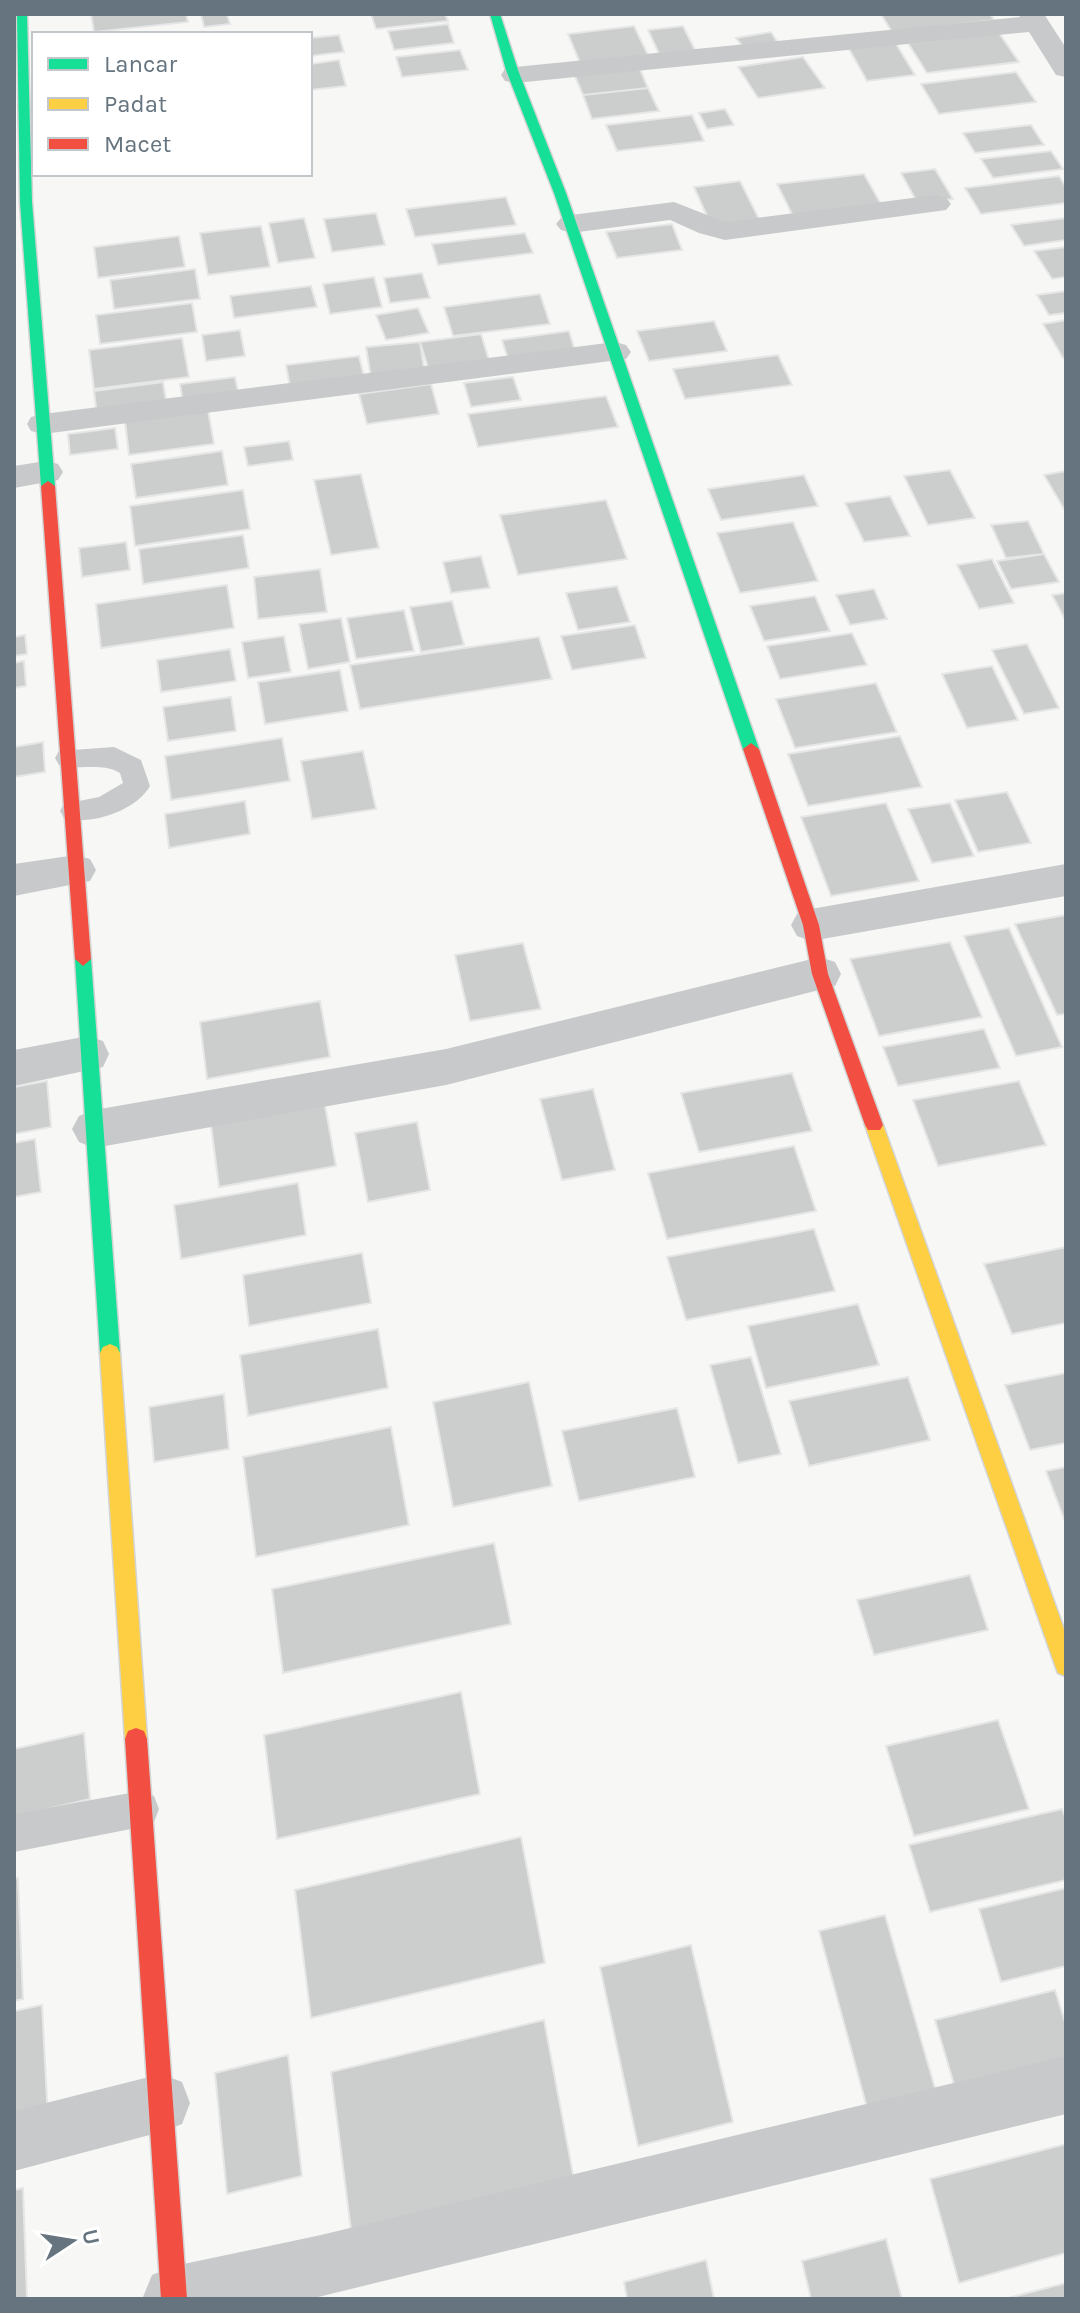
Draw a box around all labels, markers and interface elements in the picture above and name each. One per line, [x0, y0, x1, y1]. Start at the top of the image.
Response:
legend [32, 32, 312, 176]
text: Lancar [104, 50, 178, 78]
text: Padat [104, 90, 167, 118]
text: Macet [104, 130, 171, 158]
north arrow [32, 2201, 112, 2281]
text: U [76, 2227, 105, 2247]

